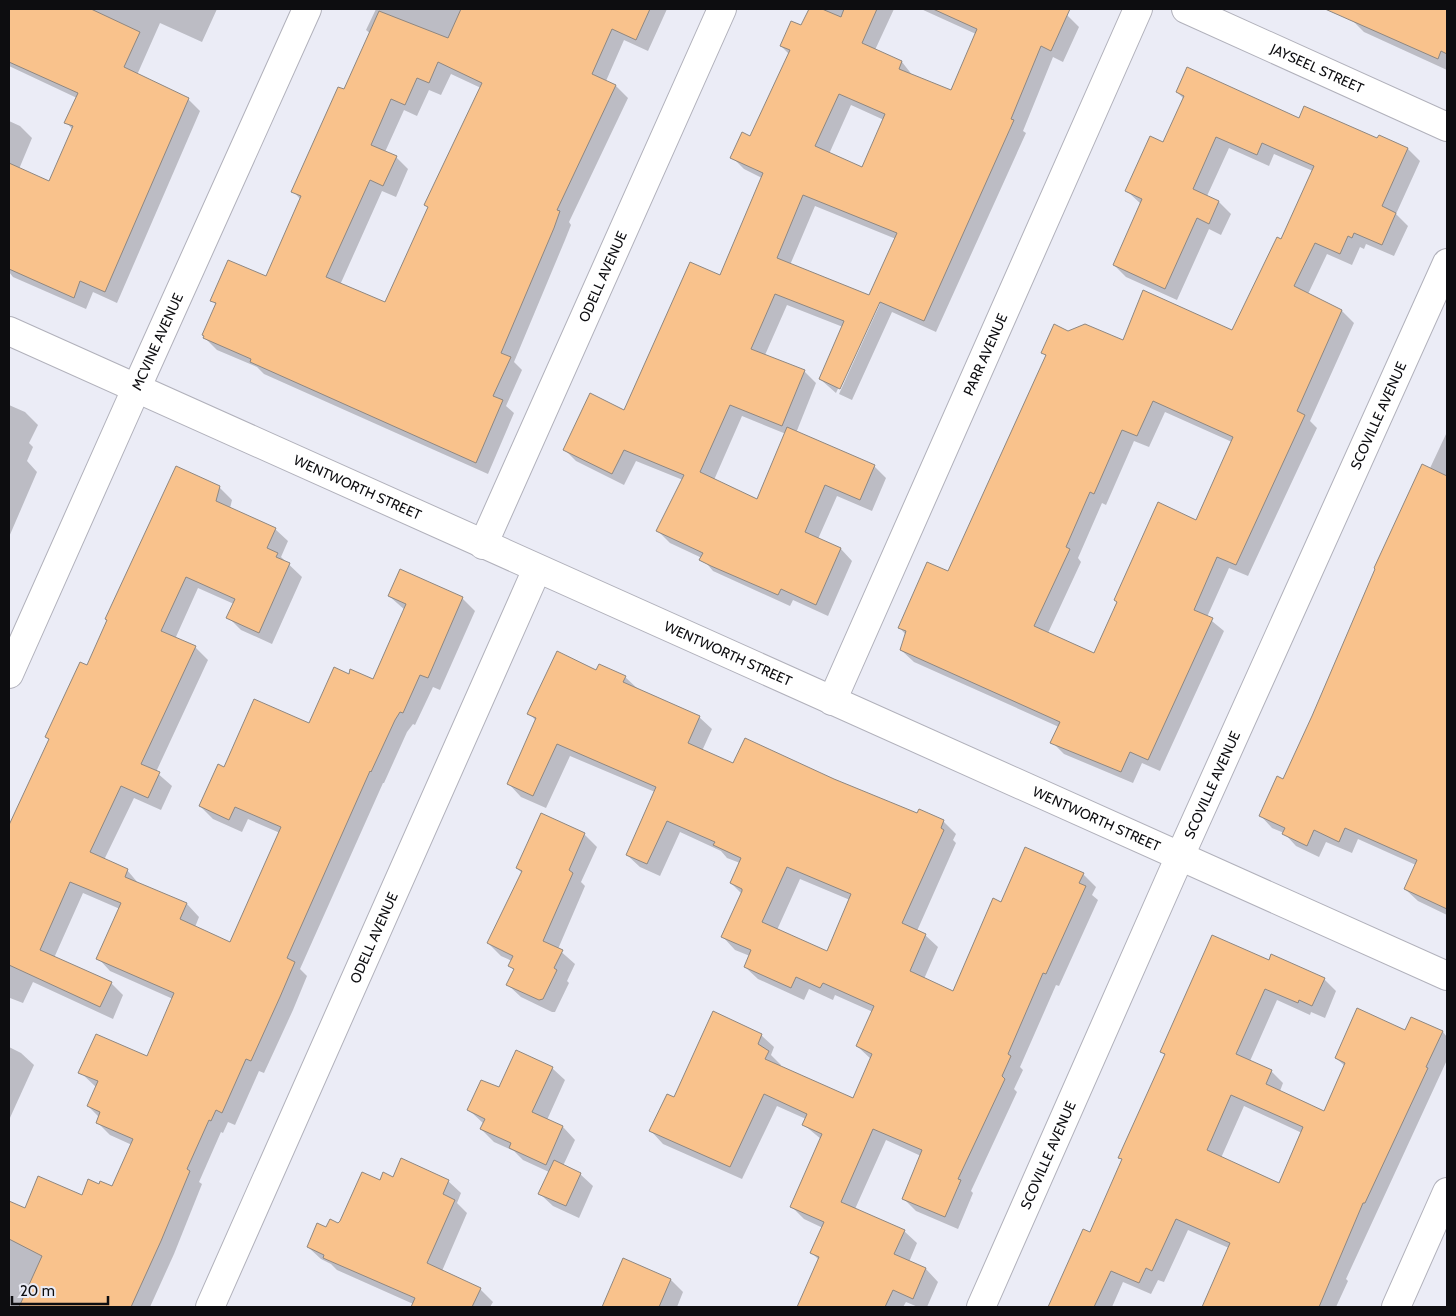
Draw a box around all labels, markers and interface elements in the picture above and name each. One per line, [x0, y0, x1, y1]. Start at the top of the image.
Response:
street label: JAYSEEL STREET [1267, 39, 1367, 97]
street label: ODELL AVENUE [575, 228, 631, 325]
street label: MCVINE AVENUE [128, 290, 187, 393]
street label: PARR AVENUE [959, 310, 1011, 398]
street label: SCOVILLE AVENUE [1346, 359, 1411, 472]
street label: WENTWORTH STREET [291, 451, 425, 524]
street label: WENTWORTH STREET [661, 617, 795, 690]
street label: SCOVILLE AVENUE [1180, 728, 1244, 842]
street label: WENTWORTH STREET [1030, 782, 1164, 856]
street label: ODELL AVENUE [346, 889, 402, 986]
street label: SCOVILLE AVENUE [1016, 1098, 1080, 1212]
scale bar [12, 1274, 109, 1306]
text: 20 m [20, 1282, 55, 1300]

